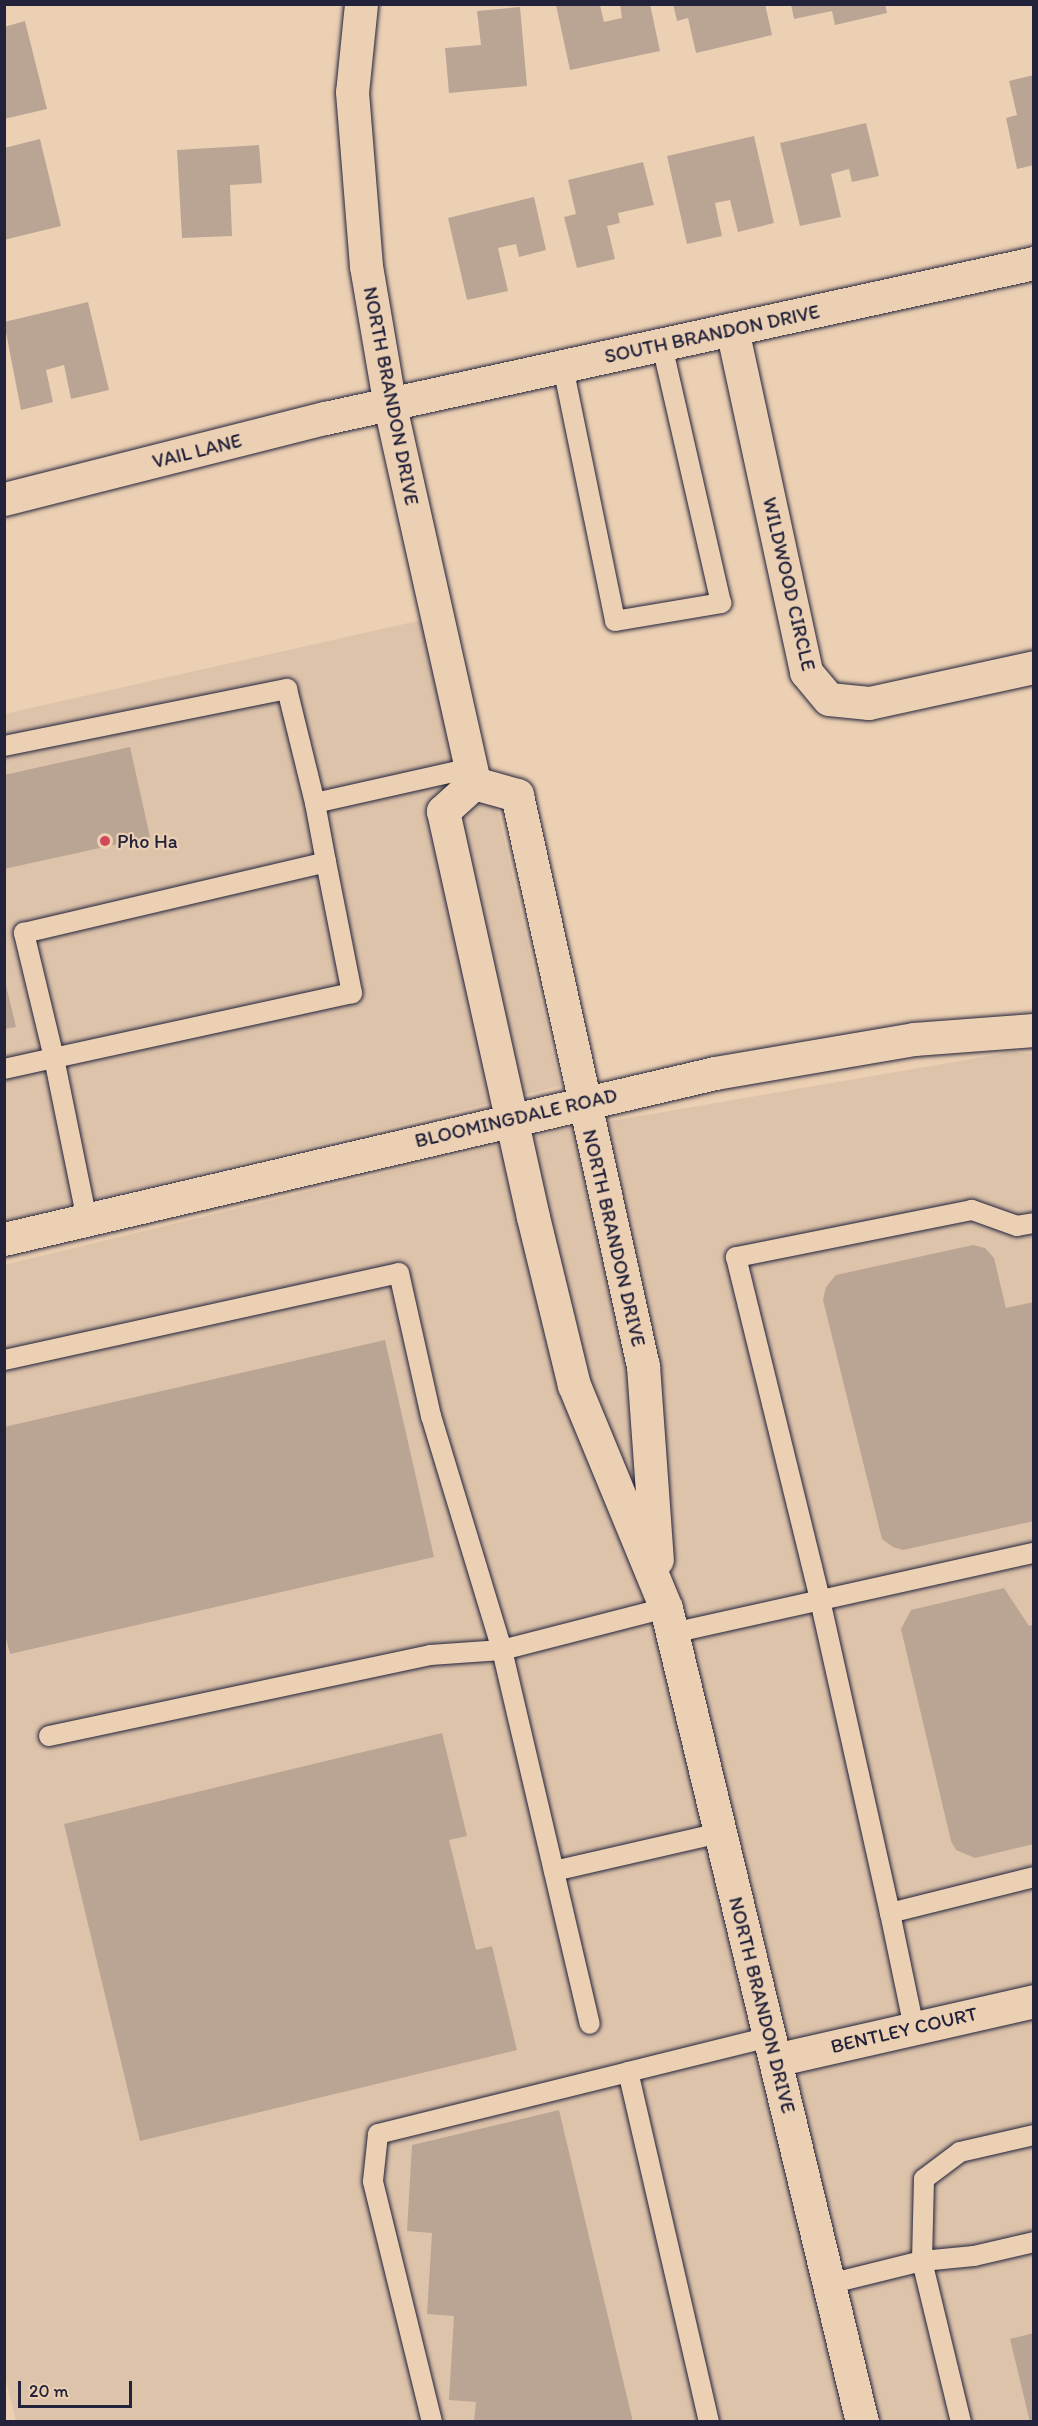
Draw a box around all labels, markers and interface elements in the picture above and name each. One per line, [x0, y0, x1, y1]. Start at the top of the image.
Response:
street label: NORTH BRANDON DRIVE [358, 284, 424, 508]
street label: SOUTH BRANDON DRIVE [601, 299, 823, 369]
street label: VAIL LANE [150, 428, 244, 474]
street label: WILDWOOD CIRCLE [757, 495, 821, 673]
place label: Pho Ha [117, 829, 178, 853]
marker: Pho Ha [98, 834, 112, 848]
street label: BLOOMINGDALE ROAD [413, 1083, 619, 1153]
street label: NORTH BRANDON DRIVE [577, 1126, 651, 1350]
street label: NORTH BRANDON DRIVE [723, 1894, 801, 2116]
street label: BENTLEY COURT [828, 2001, 980, 2059]
scale bar [21, 2369, 135, 2407]
text: 20 m [29, 2380, 69, 2402]

